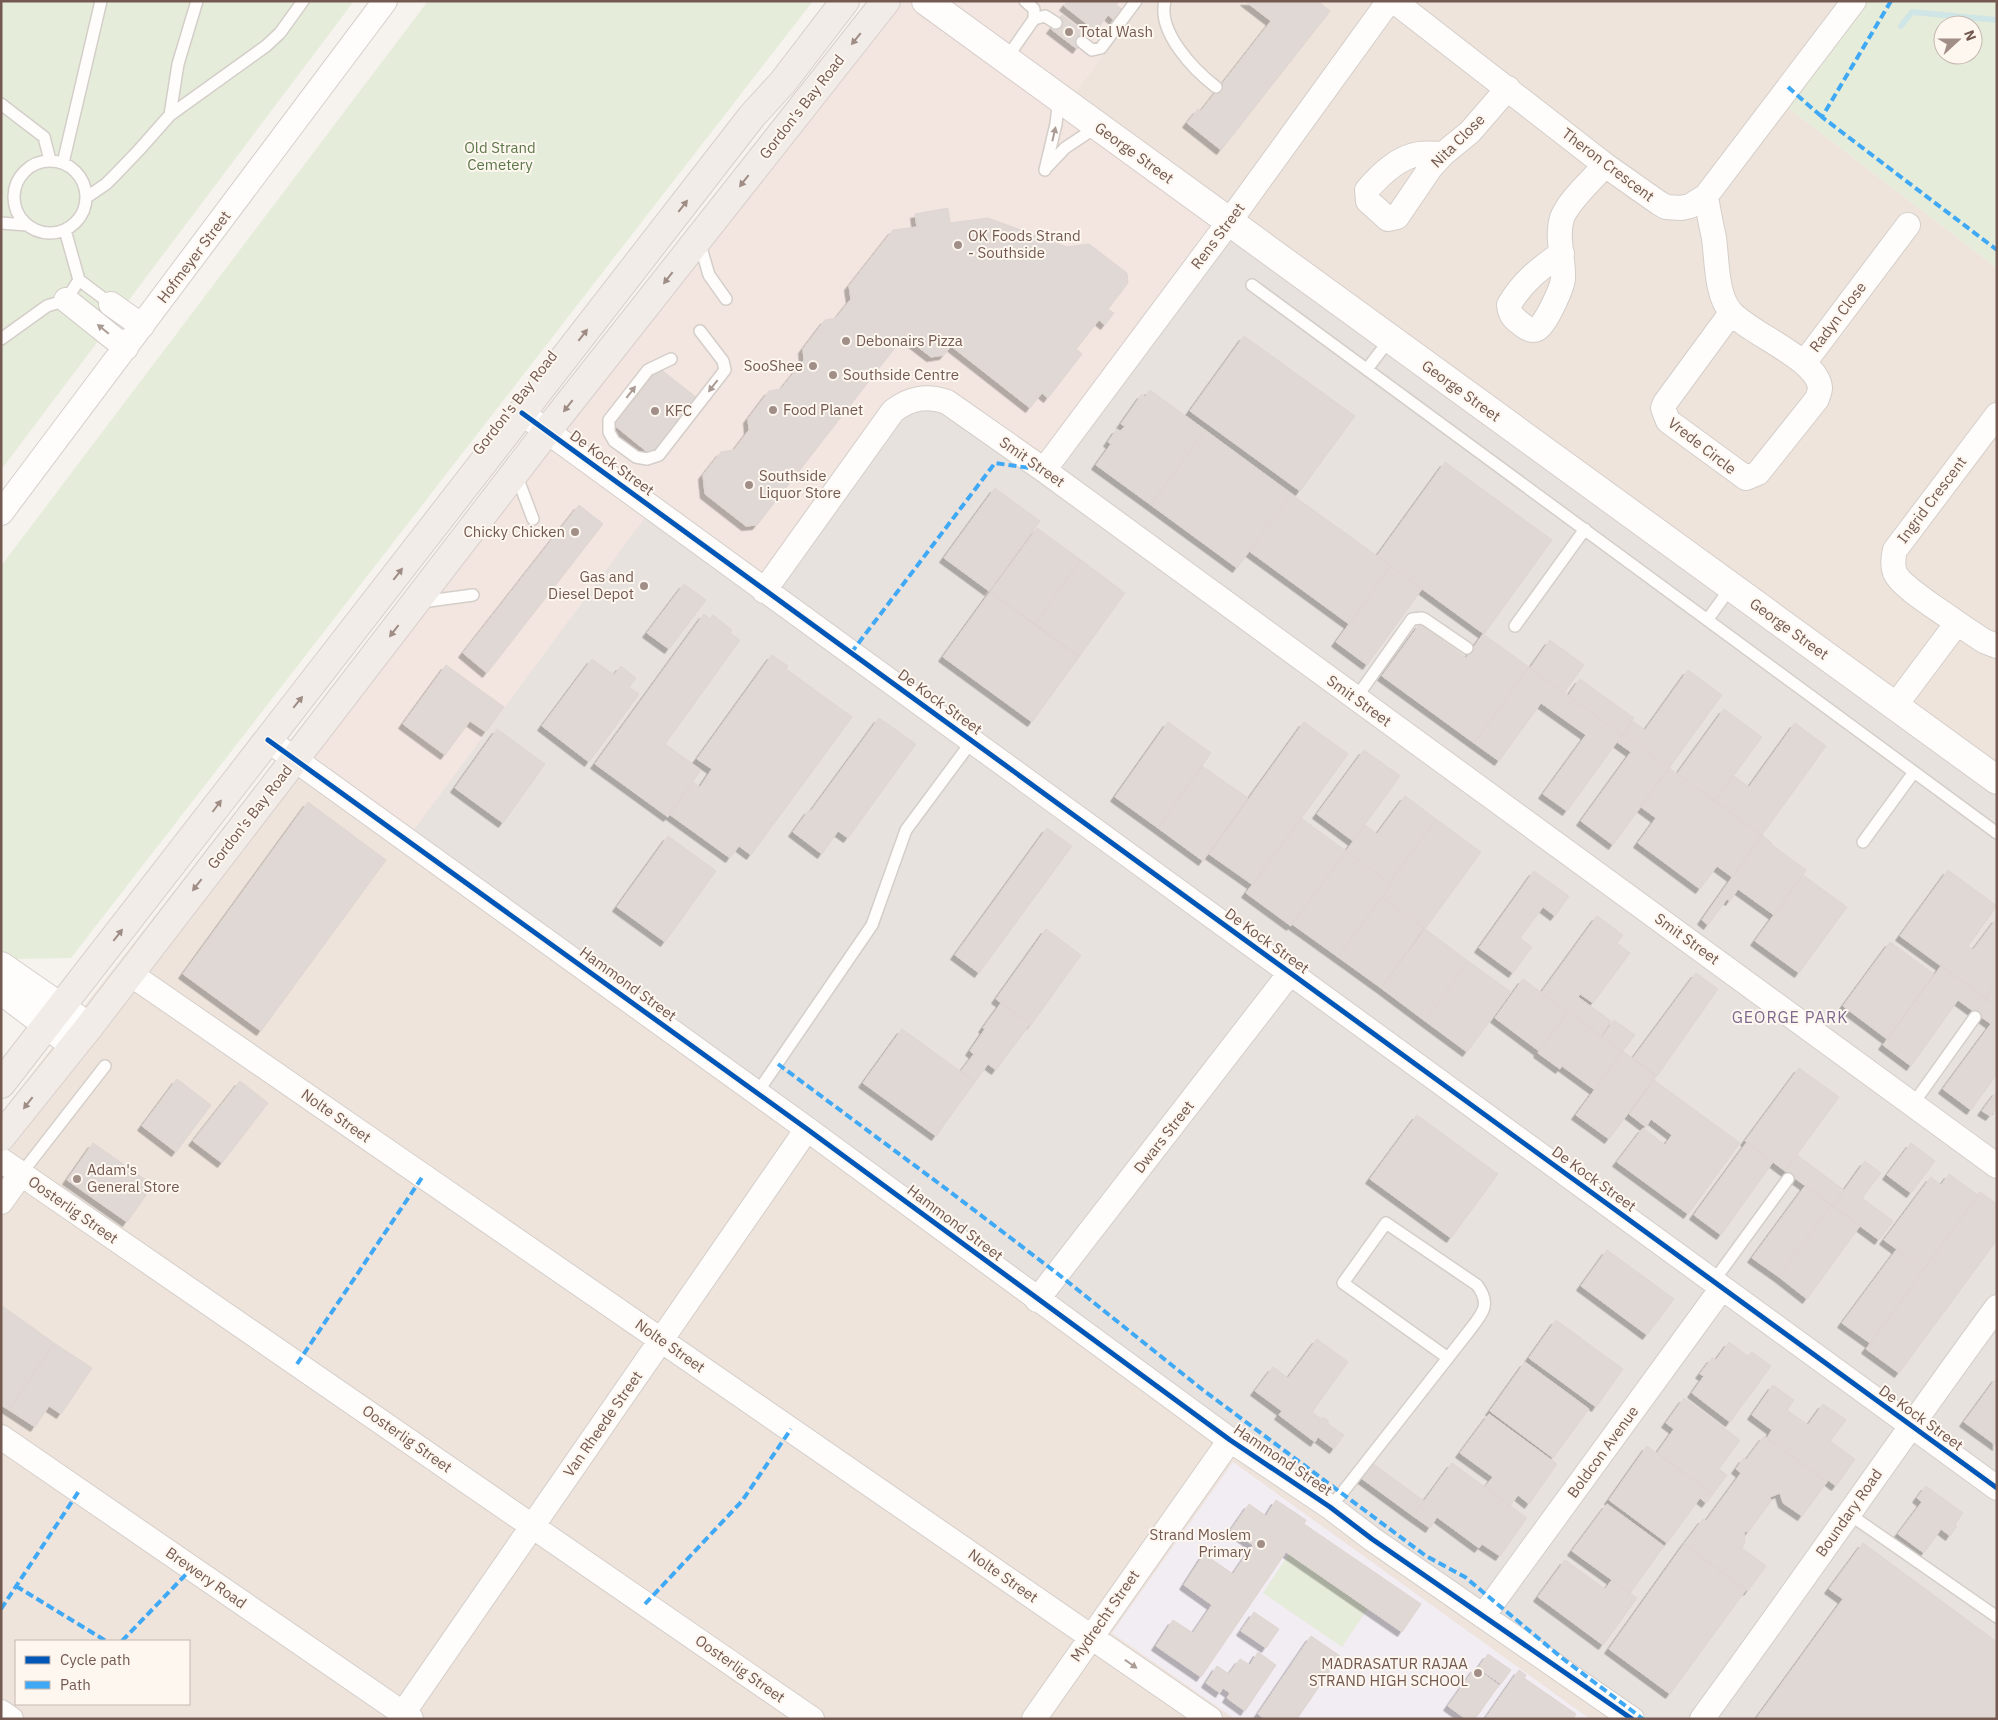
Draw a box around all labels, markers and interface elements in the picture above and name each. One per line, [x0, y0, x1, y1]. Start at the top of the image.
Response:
north arrow [1933, 15, 1983, 65]
place label: Total Wash [1079, 22, 1153, 41]
marker: Total Wash [1063, 26, 1075, 38]
text: N [1960, 27, 1980, 43]
one-way arrow [850, 33, 861, 46]
street label: Gordon's Bay Road [755, 51, 848, 163]
street label: Nita Close [1427, 110, 1489, 172]
street label: George Street [1091, 118, 1177, 188]
street label: Theron Crescent [1558, 124, 1658, 206]
one-way arrow [1050, 127, 1058, 142]
park label: Old Strand Cemetery [464, 138, 536, 174]
one-way arrow [739, 174, 750, 187]
street label: Rens Street [1187, 199, 1249, 273]
one-way arrow [677, 200, 688, 213]
street label: Hofmeyer Street [153, 207, 235, 307]
place label: OK Foods Strand - Southside [968, 226, 1081, 262]
marker: OK Foods Strand - Southside [952, 239, 964, 251]
one-way arrow [663, 271, 674, 284]
street label: Radyn Close [1805, 278, 1870, 356]
one-way arrow [97, 324, 110, 335]
one-way arrow [578, 328, 589, 341]
place label: Debonairs Pizza [856, 331, 963, 350]
marker: Debonairs Pizza [840, 335, 852, 347]
street label: Gordon's Bay Road [468, 347, 561, 459]
place label: SooShee [744, 356, 803, 375]
street label: George Street [1418, 356, 1504, 426]
marker: SooShee [807, 360, 819, 372]
place label: Southside Centre [843, 365, 959, 384]
marker: Southside Centre [827, 369, 839, 381]
one-way arrow [708, 379, 719, 392]
one-way arrow [625, 386, 636, 399]
one-way arrow [562, 399, 573, 412]
place label: Food Planet [783, 400, 863, 419]
place label: KFC [665, 401, 692, 420]
marker: Food Planet [767, 404, 779, 416]
marker: KFC [649, 405, 661, 417]
street label: Vrede Circle [1664, 413, 1740, 478]
street label: De Kock Street [566, 426, 658, 500]
street label: Smit Street [996, 432, 1069, 491]
street label: Ingrid Crescent [1893, 453, 1970, 547]
place label: Southside Liquor Store [759, 466, 841, 502]
marker: Southside Liquor Store [743, 479, 755, 491]
place label: Chicky Chicken [463, 522, 565, 541]
marker: Chicky Chicken [569, 526, 581, 538]
one-way arrow [393, 567, 403, 581]
place label: Gas and Diesel Depot [548, 567, 634, 603]
marker: Gas and Diesel Depot [638, 580, 650, 592]
street label: George Street [1746, 594, 1832, 664]
one-way arrow [389, 624, 399, 638]
street label: De Kock Street [894, 665, 986, 739]
street label: Smit Street [1323, 671, 1395, 730]
one-way arrow [293, 696, 304, 709]
street label: Gordon's Bay Road [203, 761, 296, 873]
one-way arrow [212, 800, 223, 813]
one-way arrow [191, 878, 202, 891]
street label: De Kock Street [1221, 904, 1313, 978]
street label: Smit Street [1651, 909, 1723, 968]
one-way arrow [112, 928, 123, 941]
street label: Hammond Street [576, 942, 680, 1025]
district label: GEORGE PARK [1732, 1007, 1848, 1027]
street label: Nolte Street [298, 1085, 375, 1147]
one-way arrow [22, 1096, 33, 1109]
street label: Dwars Street [1129, 1097, 1198, 1177]
street label: De Kock Street [1548, 1142, 1640, 1216]
place label: Adam's General Store [87, 1160, 179, 1196]
street label: Oosterlig Street [25, 1172, 122, 1248]
marker: Adam's General Store [71, 1173, 83, 1185]
street label: Hammond Street [904, 1180, 1007, 1265]
street label: Nolte Street [632, 1315, 709, 1377]
street label: Van Rheede Street [559, 1367, 646, 1480]
street label: De Kock Street [1875, 1381, 1967, 1455]
street label: Oosterlig Street [359, 1401, 456, 1477]
street label: Boldcon Avenue [1563, 1402, 1642, 1501]
street label: Hammond Street [1230, 1420, 1336, 1500]
street label: Boundary Road [1811, 1465, 1886, 1560]
place label: Strand Moslem Primary [1150, 1525, 1252, 1561]
marker: Strand Moslem Primary [1255, 1538, 1267, 1550]
street label: Brewery Road [162, 1543, 250, 1612]
street label: Nolte Street [965, 1545, 1042, 1607]
street label: Mydrecht Street [1066, 1566, 1143, 1665]
street label: Oosterlig Street [692, 1631, 789, 1707]
legend [15, 1640, 190, 1705]
text: Cycle path [60, 1650, 131, 1669]
place label: MADRASATUR RAJAA STRAND HIGH SCHOOL [1309, 1654, 1468, 1690]
one-way arrow [1124, 1659, 1138, 1669]
marker: MADRASATUR RAJAA STRAND HIGH SCHOOL [1472, 1667, 1484, 1679]
text: Path [60, 1675, 91, 1694]

